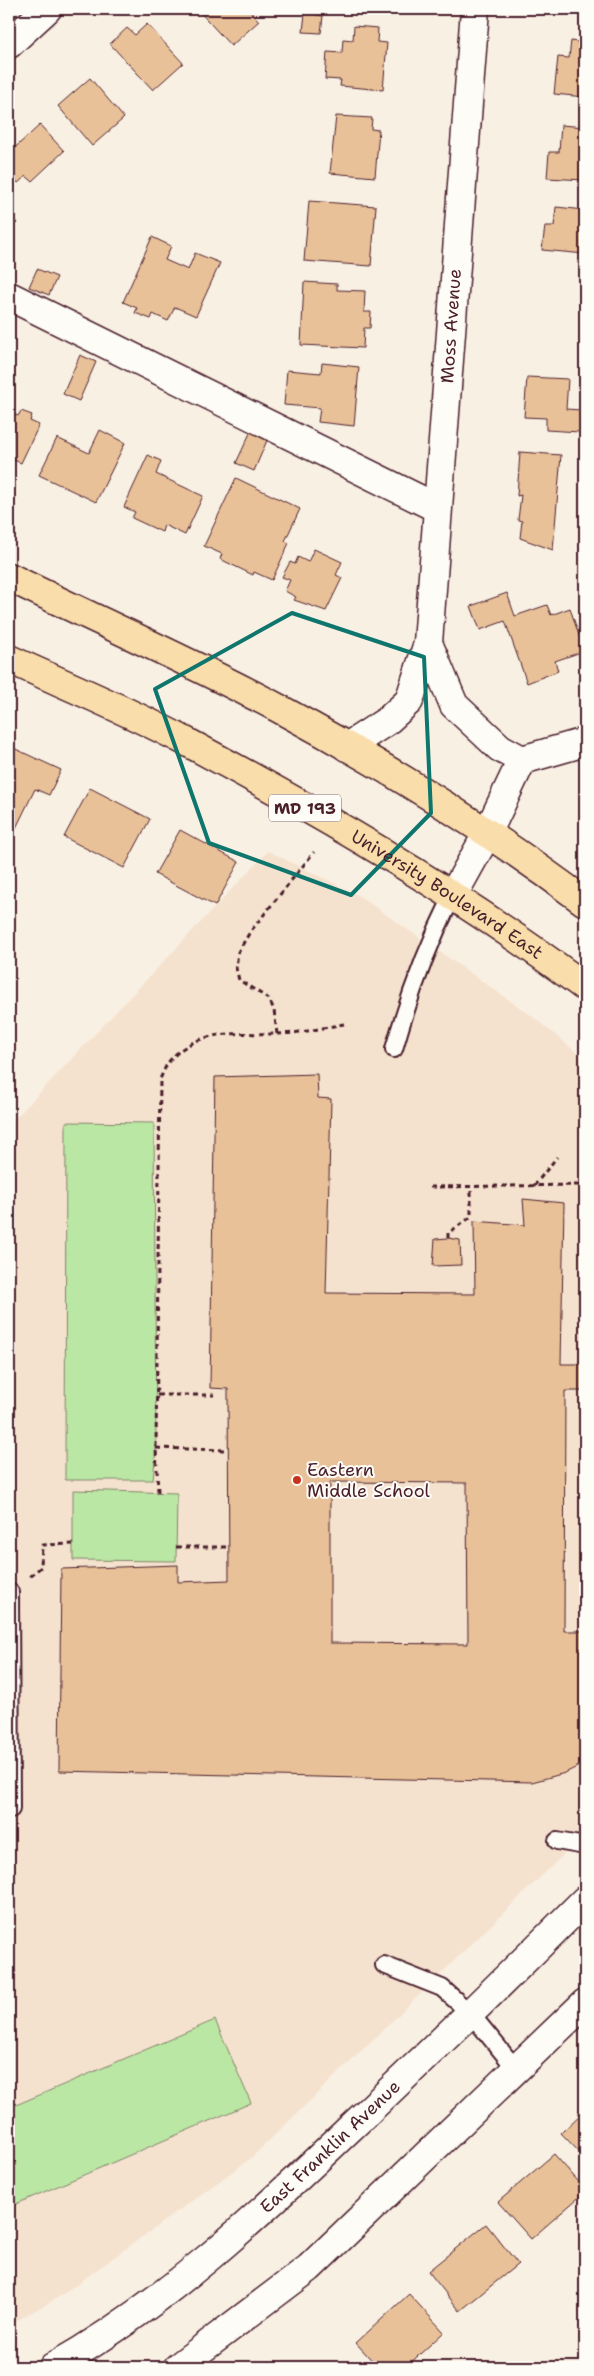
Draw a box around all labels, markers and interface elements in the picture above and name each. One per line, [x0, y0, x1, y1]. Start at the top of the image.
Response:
street label: Moss Avenue [435, 268, 467, 384]
road number: MD 193 [269, 794, 341, 821]
street label: University Boulevard East [347, 824, 548, 965]
place label: Eastern Middle School [307, 1458, 431, 1503]
marker: Eastern Middle School [291, 1474, 303, 1486]
street label: East Franklin Avenue [255, 2075, 406, 2219]

